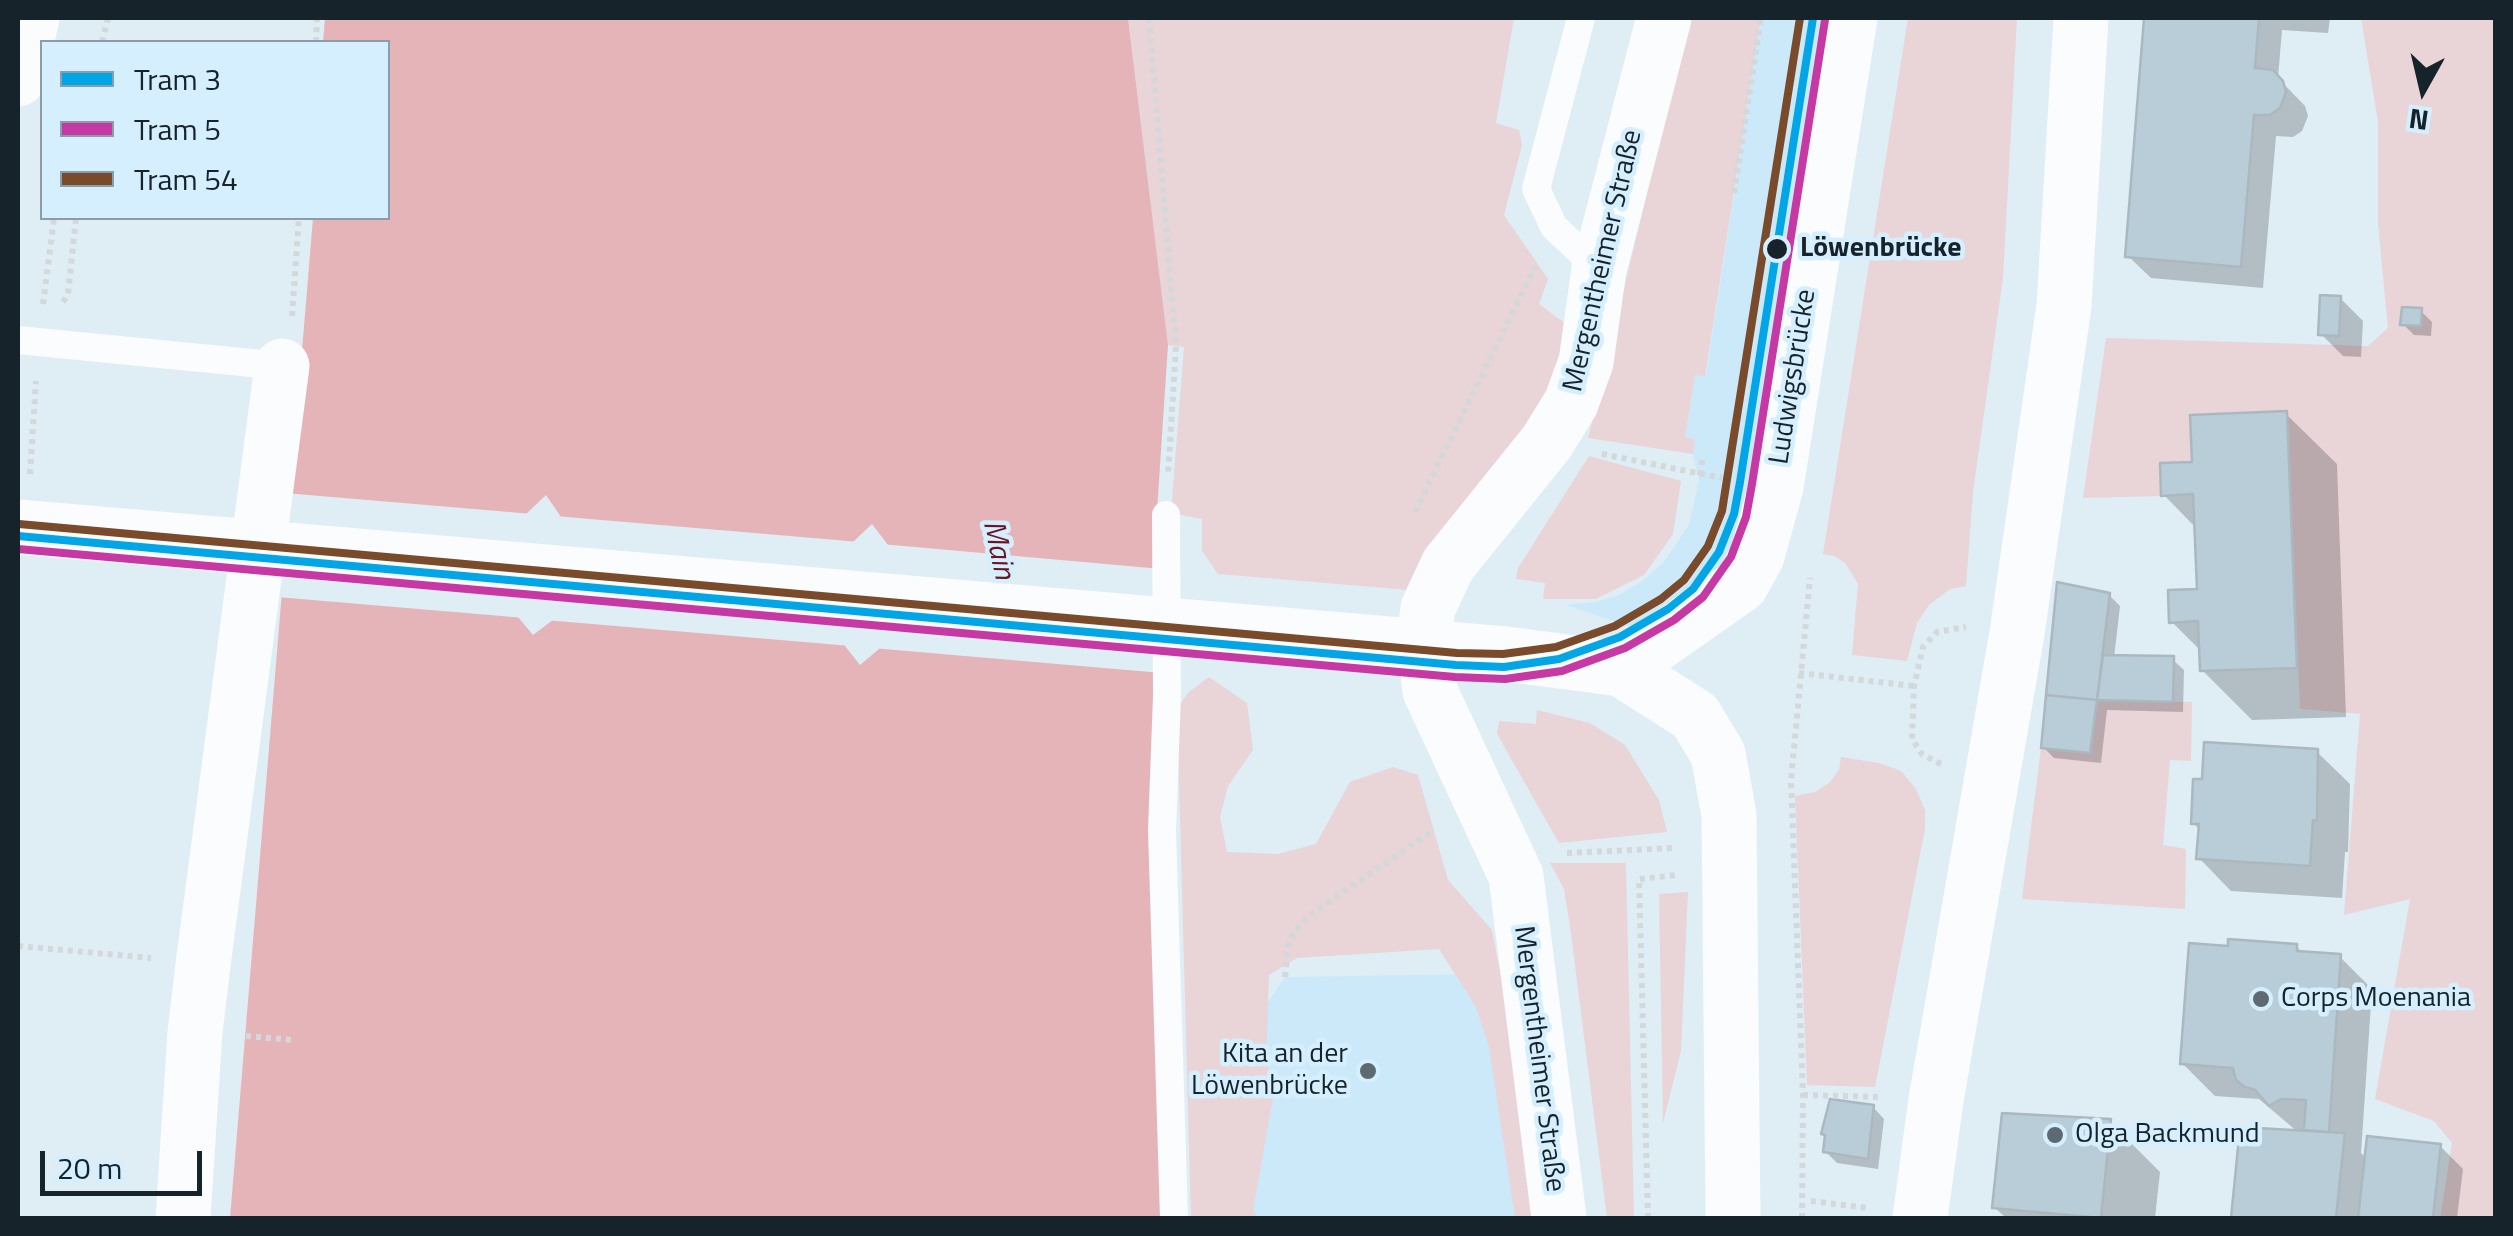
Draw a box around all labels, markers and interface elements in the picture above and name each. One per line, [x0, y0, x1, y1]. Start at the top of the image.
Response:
legend [40, 40, 390, 220]
north arrow [2373, 40, 2473, 140]
text: Tram 3 [134, 56, 221, 102]
text: N [2406, 98, 2431, 143]
text: Tram 5 [134, 106, 221, 152]
street label: Mergentheimer Straße [1558, 127, 1650, 395]
text: Tram 54 [134, 156, 238, 202]
place label: Löwenbrücke [1800, 232, 1962, 266]
marker: Löwenbrücke [1764, 236, 1790, 262]
street label: Ludwigsbrücke [1764, 287, 1824, 467]
water label: Main [973, 517, 1021, 583]
street label: Mergentheimer Straße [1505, 924, 1571, 1194]
place label: Corps Moenania [2281, 982, 2471, 1016]
marker: Corps Moenania [2250, 988, 2272, 1010]
place label: Kita an der Löwenbrücke [1191, 1038, 1348, 1104]
marker: Kita an der Löwenbrücke [1357, 1060, 1379, 1082]
place label: Olga Backmund [2075, 1118, 2260, 1152]
marker: Olga Backmund [2044, 1124, 2066, 1146]
scale bar [45, 1131, 208, 1193]
text: 20 m [57, 1145, 122, 1191]

